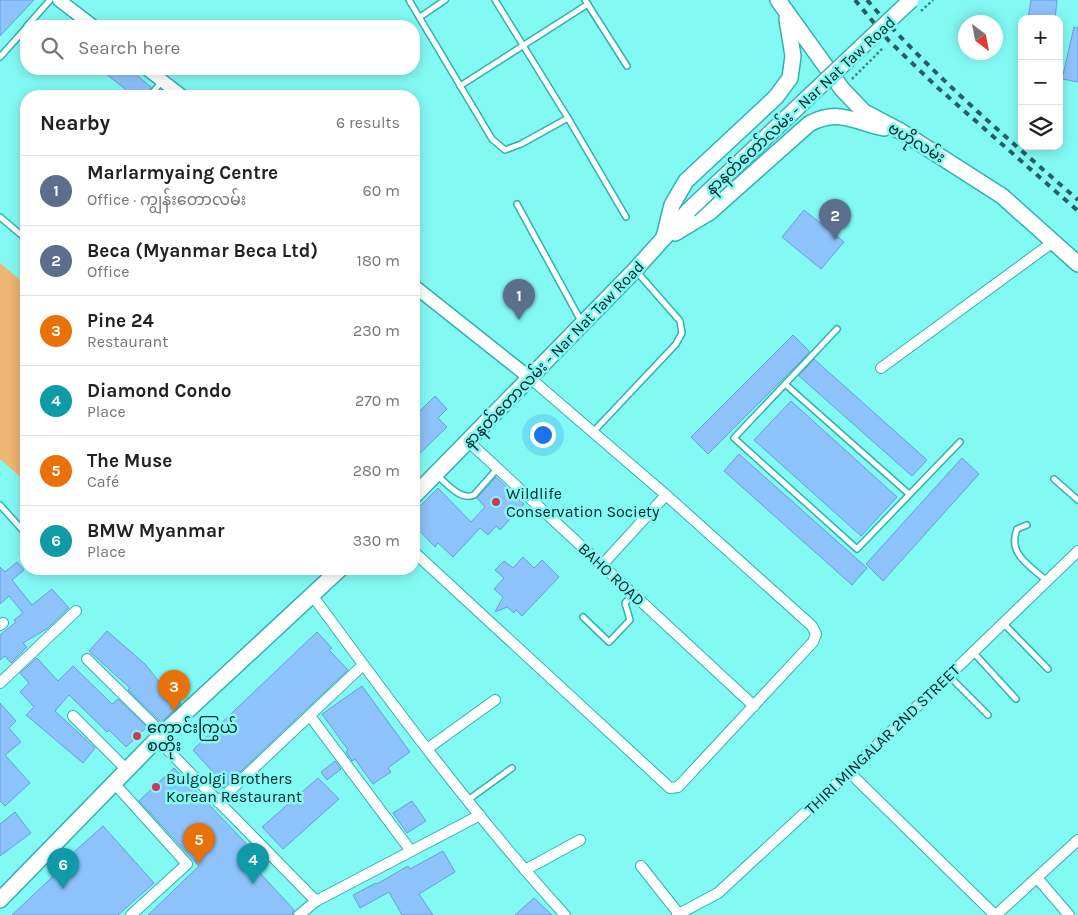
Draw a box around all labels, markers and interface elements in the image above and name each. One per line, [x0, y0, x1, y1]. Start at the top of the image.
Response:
street label: နာနတ်တော်လမ်း - Nar Nat Taw Road [700, 11, 902, 201]
north arrow [958, 15, 1003, 60]
map controls [1018, 15, 1063, 150]
button: + [1018, 15, 1063, 60]
search box [20, 20, 420, 75]
icon: search [38, 34, 66, 62]
text: Search here [78, 37, 180, 59]
button: − [1018, 60, 1063, 105]
button: layers [1018, 105, 1063, 150]
text: Nearby [40, 111, 110, 135]
text: 6 results [336, 113, 400, 132]
street label: ဗဟိုလမ်း [882, 116, 950, 171]
text: Marlarmyaing Centre [87, 162, 278, 184]
text: 1 [53, 181, 59, 200]
text: 60 m [363, 181, 400, 200]
text: Office · ကျွန်းတောလမ်း [87, 190, 246, 209]
pin: 2 [819, 199, 851, 240]
text: Beca (Myanmar Beca Ltd) [87, 240, 318, 262]
text: 2 [51, 251, 61, 270]
text: 180 m [357, 251, 400, 270]
street label: နာနတ်တောလမ်း - Nar Nat Taw Road [457, 255, 651, 455]
text: Office [87, 262, 130, 281]
pin: 1 [503, 279, 535, 320]
text: Pine 24 [87, 310, 154, 332]
text: 3 [51, 321, 61, 340]
text: 230 m [353, 321, 400, 340]
text: Restaurant [87, 332, 168, 351]
text: Diamond Condo [87, 380, 232, 402]
text: 4 [51, 391, 61, 410]
text: 270 m [355, 391, 400, 410]
text: Place [87, 402, 126, 421]
your location [530, 422, 556, 448]
text: The Muse [87, 450, 172, 472]
text: 5 [51, 461, 61, 480]
text: 280 m [353, 461, 400, 480]
text: Café [87, 472, 119, 491]
place label: Wildlife Conservation Society [506, 484, 660, 521]
marker: Wildlife Conservation Society [490, 496, 502, 508]
text: BMW Myanmar [87, 520, 224, 542]
text: 6 [51, 531, 61, 550]
text: 330 m [353, 531, 400, 550]
street label: BAHO ROAD [575, 539, 649, 610]
text: Place [87, 542, 126, 561]
street label: THIRI MINGALAR 2ND STREET [801, 660, 964, 818]
pin: 3 [158, 670, 190, 711]
place label: ကောင်းကြွယ် စတိုး [147, 716, 238, 760]
marker: ကောင်းကြွယ် စတိုး [131, 730, 143, 742]
place label: Bulgolgi Brothers Korean Restaurant [166, 769, 302, 806]
marker: Bulgolgi Brothers Korean Restaurant [150, 781, 162, 793]
pin: 5 [183, 823, 215, 864]
pin: 4 [237, 843, 269, 884]
pin: 6 [47, 848, 79, 889]

